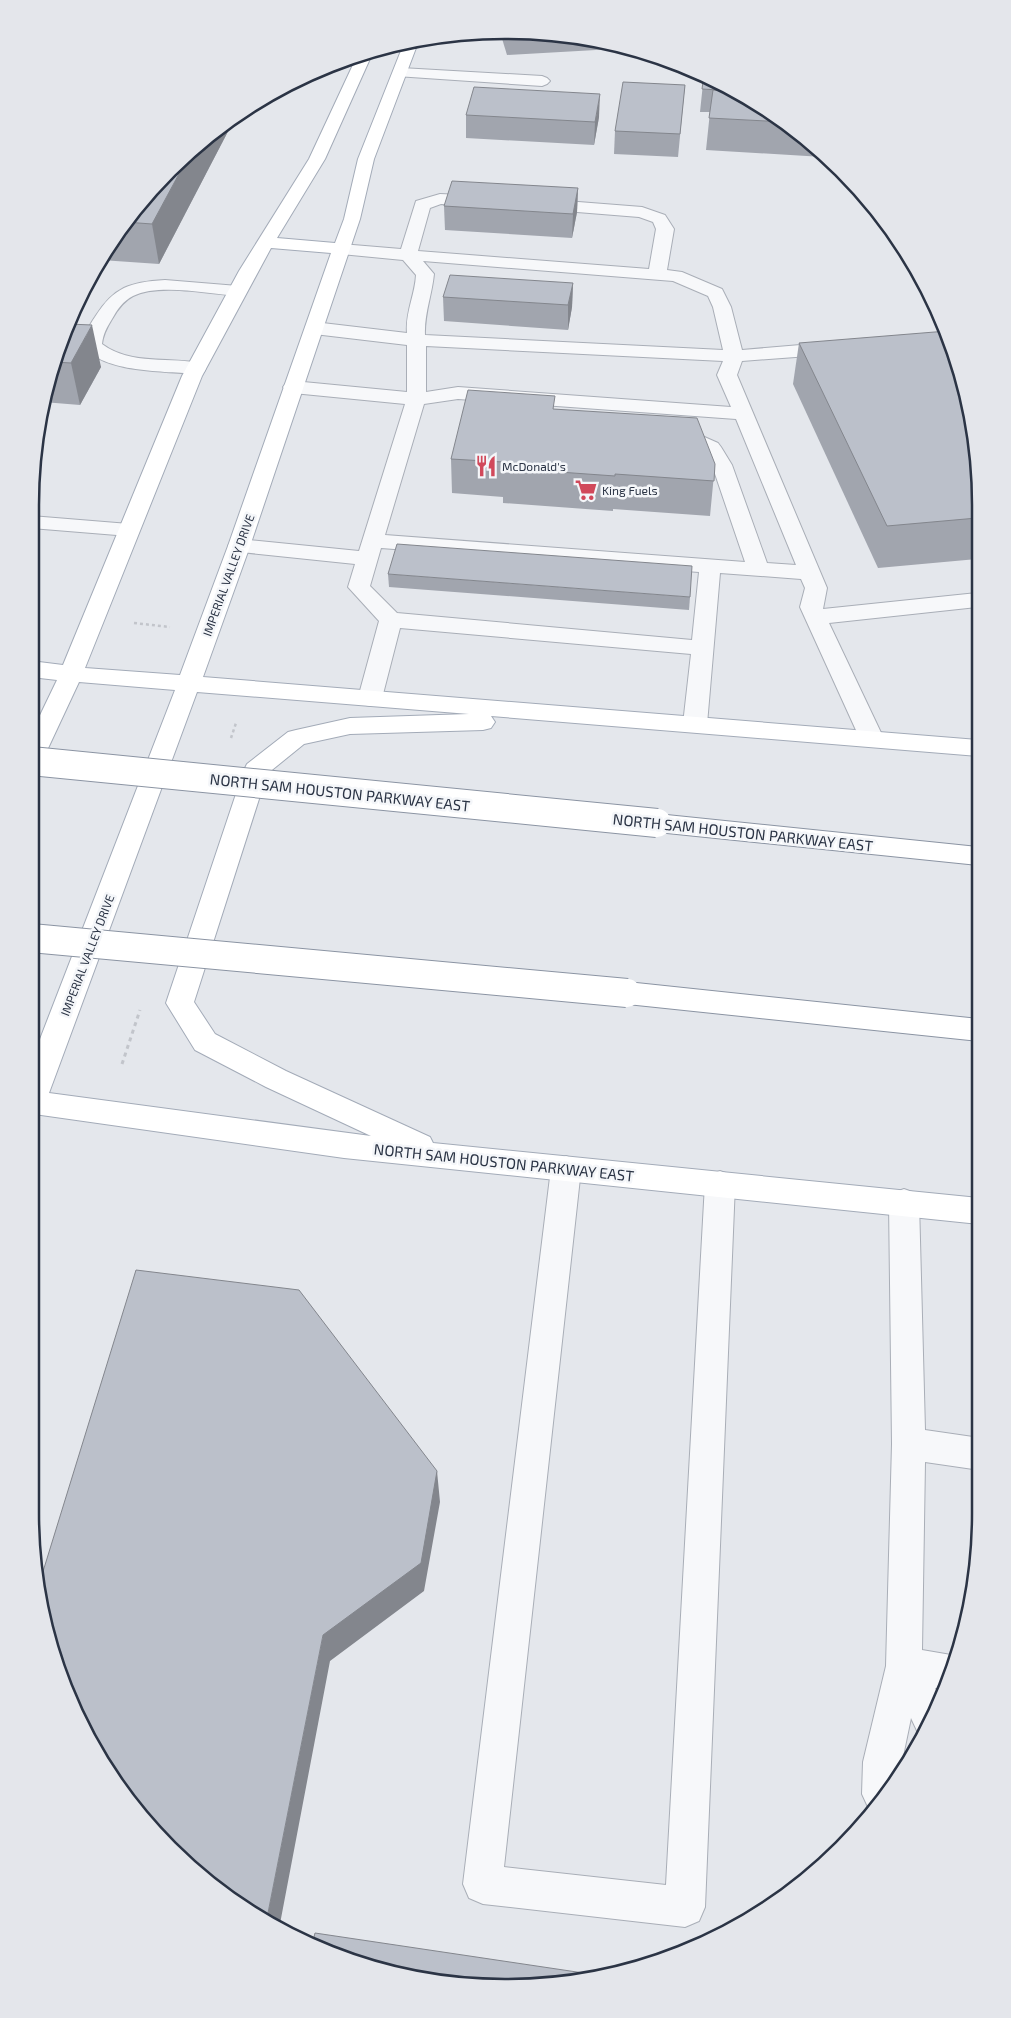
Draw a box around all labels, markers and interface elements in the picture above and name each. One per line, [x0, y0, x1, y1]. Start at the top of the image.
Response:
restaurant icon: McDonald's [473, 453, 499, 479]
place label: McDonald's [502, 459, 566, 473]
supermarket icon: King Fuels [573, 477, 599, 503]
place label: King Fuels [602, 483, 658, 497]
street label: IMPERIAL VALLEY DRIVE [199, 512, 257, 638]
street label: NORTH SAM HOUSTON PARKWAY EAST [209, 769, 471, 815]
street label: NORTH SAM HOUSTON PARKWAY EAST [612, 809, 874, 855]
street label: IMPERIAL VALLEY DRIVE [57, 892, 117, 1018]
street label: NORTH SAM HOUSTON PARKWAY EAST [373, 1139, 635, 1185]

